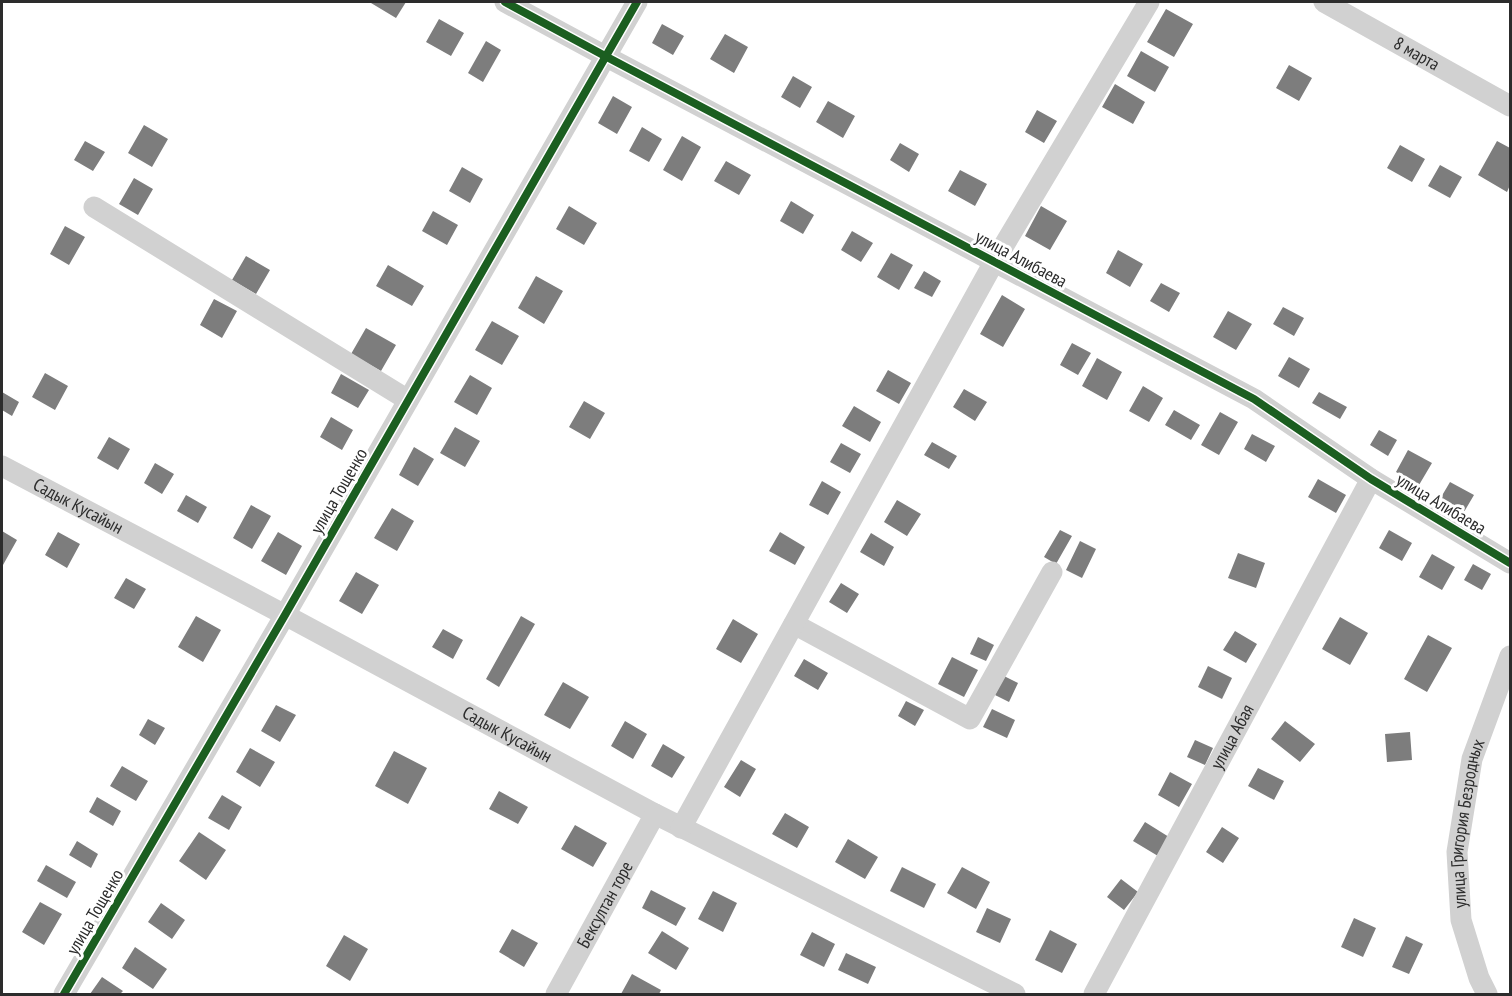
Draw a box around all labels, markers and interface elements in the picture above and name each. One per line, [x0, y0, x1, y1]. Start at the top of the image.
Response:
street label: 8 марта [1390, 31, 1444, 75]
street label: улица Алибаева [971, 225, 1071, 292]
street label: улица Тощенко [305, 444, 372, 538]
street label: улица Алибаева [1392, 468, 1490, 539]
street label: Садык Кусайын [29, 473, 127, 539]
street label: улица Абая [1205, 700, 1259, 773]
street label: Садык Кусайын [459, 701, 556, 767]
street label: улица Григория Безродных [1445, 735, 1490, 909]
street label: Бексултан торе [572, 857, 638, 952]
street label: улица Тощенко [61, 865, 128, 959]

